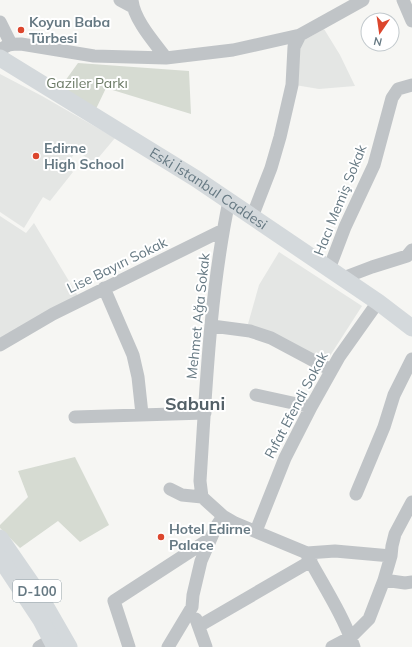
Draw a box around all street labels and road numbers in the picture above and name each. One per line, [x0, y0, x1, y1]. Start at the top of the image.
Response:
street label: Hacı Memiş Sokak [309, 141, 371, 258]
street label: Eski İstanbul Caddesi [146, 143, 271, 234]
street label: Lise Bayırı Sokak [64, 233, 171, 297]
street label: Mehmet Ağa Sokak [182, 251, 214, 380]
street label: Rıfat Efendi Sokak [260, 348, 332, 461]
road number: D-100 [13, 580, 61, 602]

